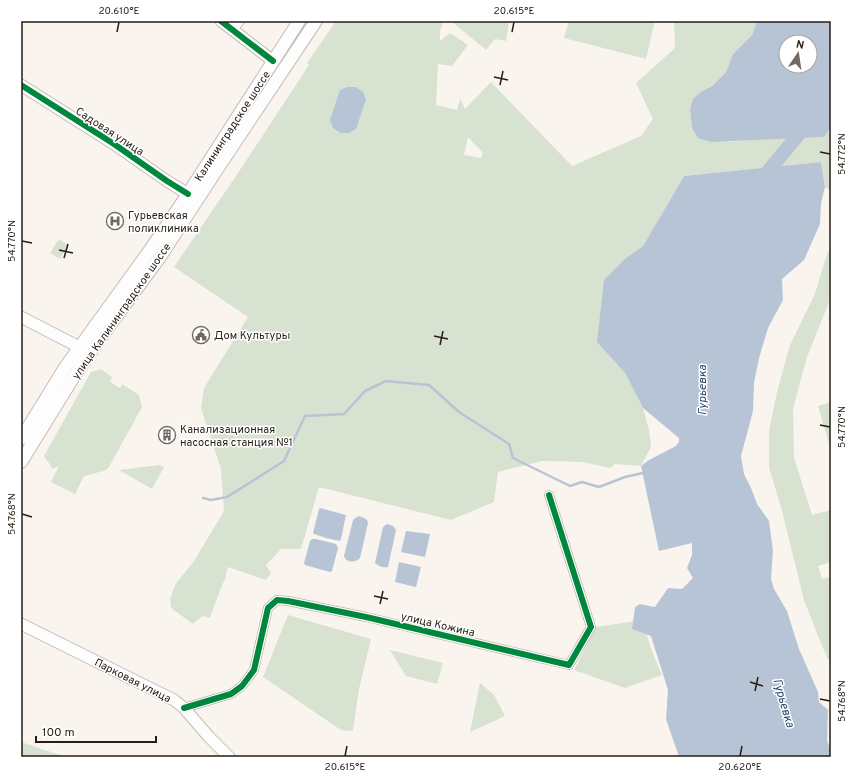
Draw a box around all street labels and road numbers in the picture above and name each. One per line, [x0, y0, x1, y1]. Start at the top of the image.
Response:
street label: Калининградское шоссе [192, 69, 274, 184]
street label: Садовая улица [73, 104, 147, 159]
street label: улица Калининградское шоссе [69, 241, 174, 382]
street label: улица Кожина [399, 610, 476, 640]
street label: Парковая улица [92, 656, 173, 706]

